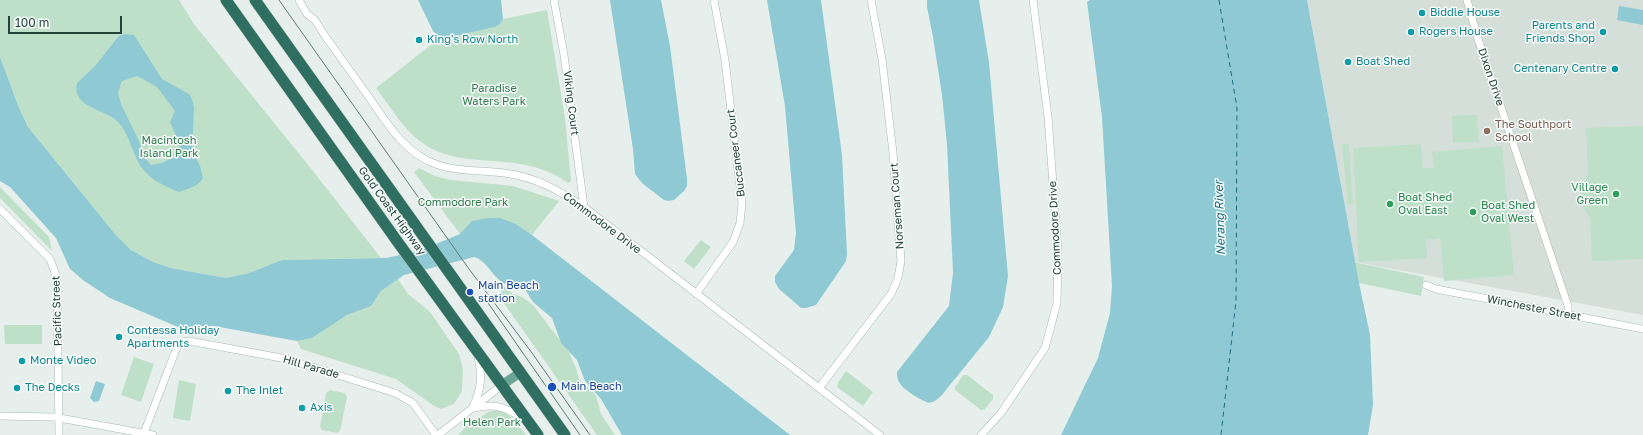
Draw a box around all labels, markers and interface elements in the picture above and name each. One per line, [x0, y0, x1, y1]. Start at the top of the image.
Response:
place label: Biddle House [1430, 6, 1500, 20]
scale bar [10, 8, 124, 34]
marker: Biddle House [1417, 8, 1427, 18]
text: 100 m [15, 15, 49, 30]
place label: Parents and Friends Shop [1526, 19, 1595, 45]
place label: Rogers House [1419, 25, 1493, 39]
marker: Rogers House [1406, 27, 1416, 37]
marker: Parents and Friends Shop [1598, 27, 1608, 37]
place label: King's Row North [427, 33, 518, 47]
marker: King's Row North [414, 35, 424, 45]
street label: Dixon Drive [1475, 47, 1507, 107]
place label: Boat Shed [1356, 55, 1410, 69]
marker: Boat Shed [1343, 57, 1353, 67]
place label: Centenary Centre [1514, 62, 1607, 76]
marker: Centenary Centre [1610, 64, 1620, 74]
street label: Viking Court [560, 70, 582, 136]
park label: Paradise Waters Park [462, 82, 526, 108]
street label: Buccaneer Court [724, 108, 748, 198]
place label: The Southport School [1495, 118, 1571, 144]
marker: The Southport School [1482, 126, 1492, 136]
park label: Macintosh Island Park [139, 134, 199, 160]
street label: Norseman Court [887, 162, 907, 250]
street label: Gold Coast Highway [355, 164, 429, 258]
water label: Nerang River [1212, 180, 1228, 256]
street label: Commodore Drive [1046, 181, 1064, 275]
place label: Village Green [1571, 181, 1608, 207]
street label: Commodore Drive [560, 189, 644, 257]
marker: Village Green [1611, 189, 1621, 199]
place label: Boat Shed Oval East [1398, 191, 1452, 217]
park label: Commodore Park [418, 196, 508, 210]
marker: Boat Shed Oval East [1385, 199, 1395, 209]
place label: Boat Shed Oval West [1481, 199, 1535, 225]
marker: Boat Shed Oval West [1468, 207, 1478, 217]
street label: Pacific Street [49, 276, 65, 346]
place label: Main Beach station [478, 279, 539, 305]
marker: Main Beach station [465, 287, 475, 297]
street label: Winchester Street [1486, 292, 1582, 324]
place label: Contessa Holiday Apartments [127, 324, 219, 350]
marker: Contessa Holiday Apartments [114, 332, 124, 342]
street label: Hill Parade [281, 353, 341, 381]
place label: Monte Video [30, 354, 96, 368]
marker: Monte Video [17, 356, 27, 366]
place label: Main Beach [561, 380, 622, 394]
place label: The Decks [25, 381, 80, 395]
marker: Main Beach [546, 381, 558, 393]
marker: The Decks [12, 383, 22, 393]
place label: The Inlet [236, 384, 283, 398]
marker: The Inlet [223, 386, 233, 396]
place label: Axis [310, 401, 332, 415]
marker: Axis [297, 403, 307, 413]
park label: Helen Park [463, 416, 521, 430]

